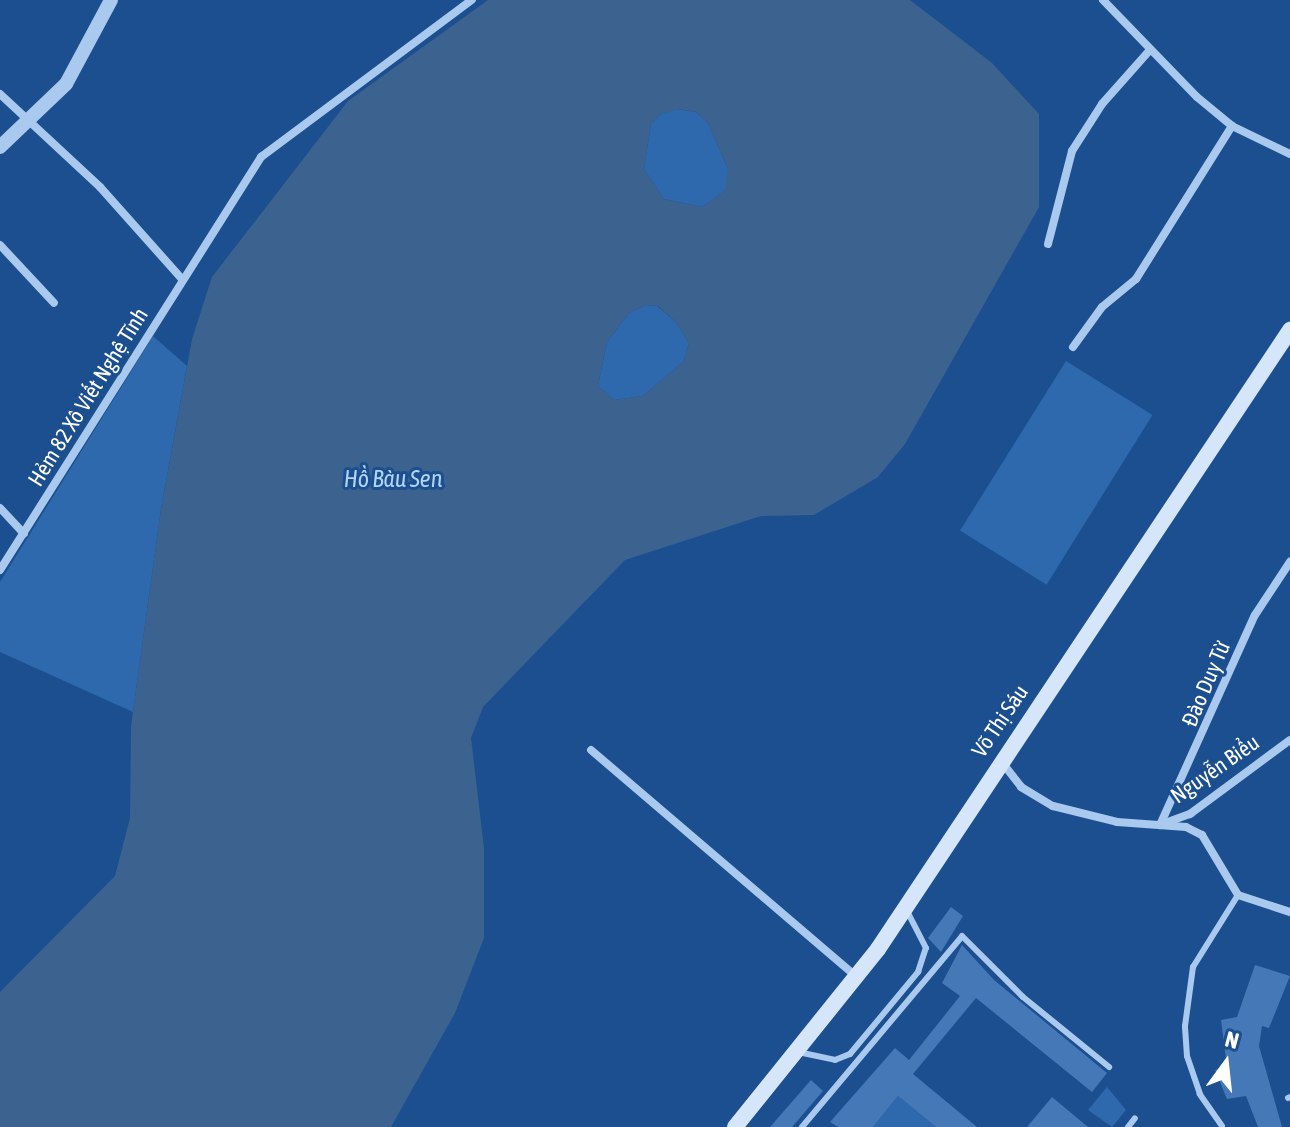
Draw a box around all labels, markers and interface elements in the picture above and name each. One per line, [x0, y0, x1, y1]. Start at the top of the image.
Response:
street label: Hẻm 82 Xô Viết Nghệ Tĩnh [22, 303, 154, 491]
water label: Hồ Bàu Sen [344, 465, 442, 493]
street label: Đào Duy Từ [1176, 637, 1236, 731]
street label: Võ Thị Sáu [966, 680, 1034, 762]
street label: Nguyễn Biểu [1166, 729, 1264, 809]
north arrow [1186, 1023, 1266, 1103]
text: N [1223, 1026, 1242, 1054]

